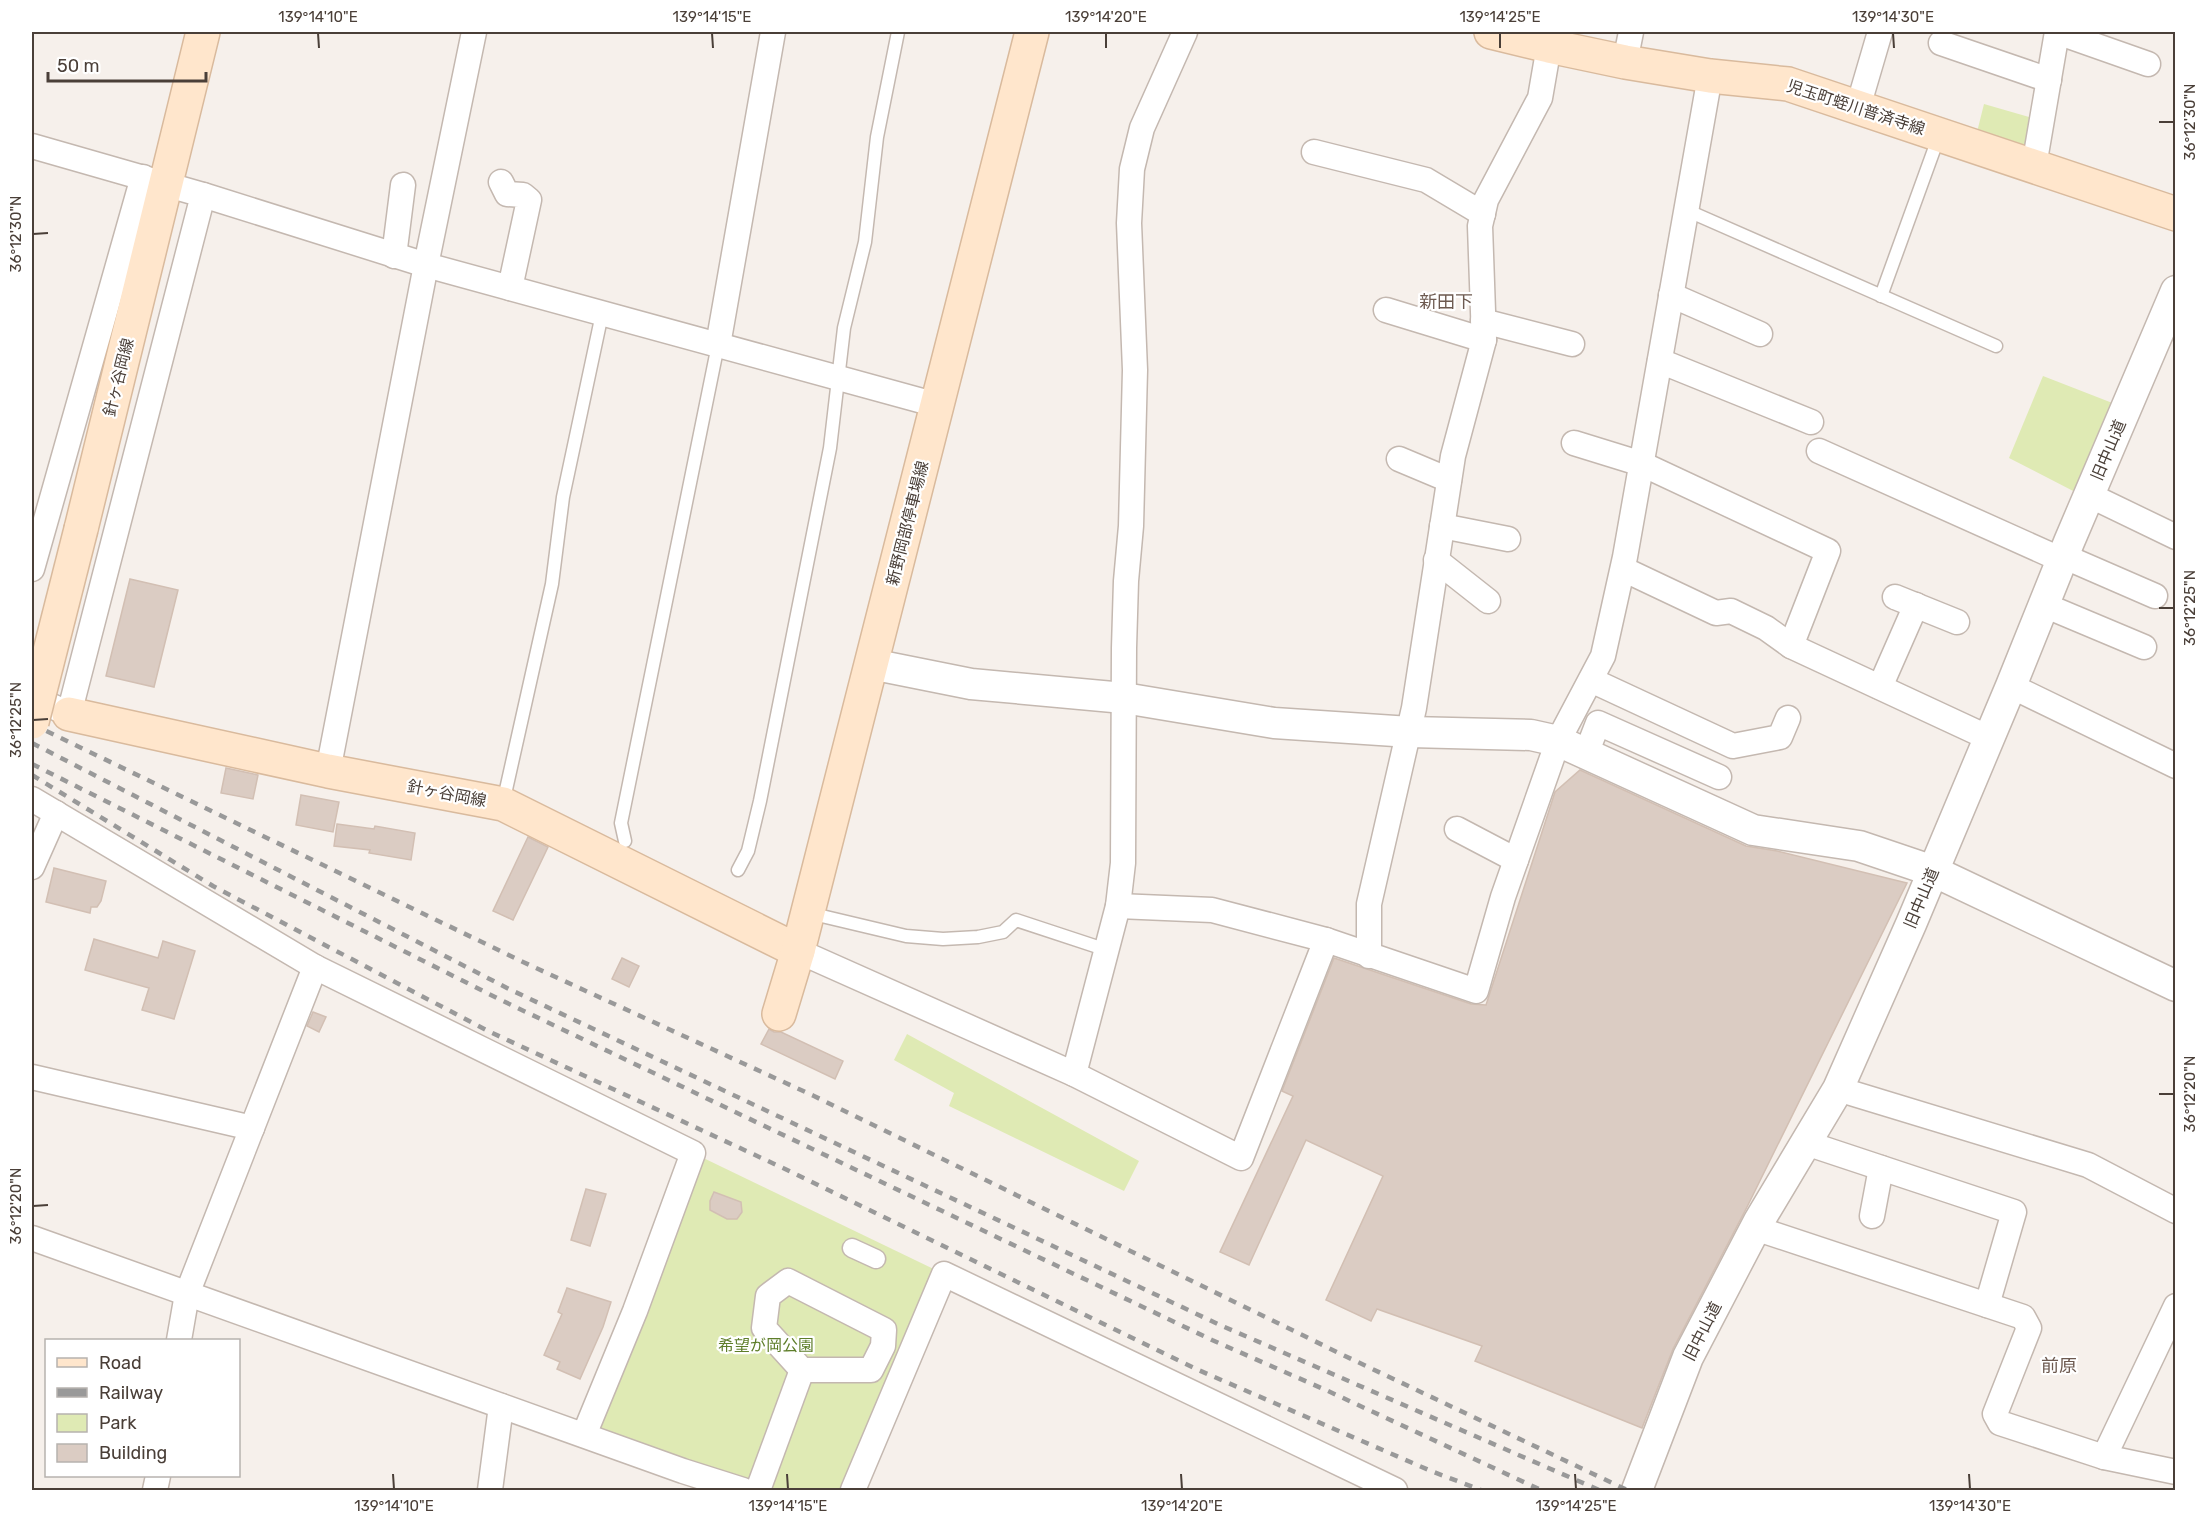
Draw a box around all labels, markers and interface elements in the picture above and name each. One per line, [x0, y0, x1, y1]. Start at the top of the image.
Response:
text: 139°14'10"E [278, 8, 358, 26]
text: 139°14'15"E [673, 8, 751, 26]
text: 139°14'20"E [1065, 8, 1147, 26]
text: 139°14'25"E [1459, 8, 1541, 26]
text: 139°14'30"E [1852, 8, 1934, 26]
scale bar [48, 45, 206, 83]
text: 50 m [57, 55, 100, 77]
street label: 児玉町蛭川普済寺線 [1784, 76, 1927, 139]
text: 36°12'30"N [2181, 84, 2199, 160]
text: 36°12'30"N [7, 196, 25, 272]
district label: 新田下 [1419, 291, 1473, 313]
street label: 針ヶ谷岡線 [100, 336, 137, 418]
street label: 旧中山道 [2087, 417, 2130, 483]
street label: 新野岡部停車場線 [883, 459, 932, 588]
text: 36°12'25"N [2181, 570, 2199, 646]
text: 36°12'25"N [7, 682, 25, 758]
street label: 針ヶ谷岡線 [406, 777, 488, 810]
street label: 旧中山道 [1900, 865, 1943, 931]
text: 36°12'20"N [2181, 1056, 2199, 1132]
text: 36°12'20"N [7, 1168, 25, 1244]
street label: 旧中山道 [1679, 1298, 1725, 1364]
park label: 希望が岡公園 [718, 1336, 814, 1355]
legend [45, 1339, 240, 1477]
text: Road [99, 1352, 142, 1374]
district label: 前原 [2041, 1355, 2077, 1377]
text: Railway [99, 1382, 163, 1404]
text: Park [99, 1412, 137, 1434]
text: Building [99, 1442, 167, 1464]
text: 139°14'10"E [354, 1497, 434, 1515]
text: 139°14'15"E [749, 1497, 827, 1515]
text: 139°14'20"E [1141, 1497, 1223, 1515]
text: 139°14'25"E [1535, 1497, 1617, 1515]
text: 139°14'30"E [1929, 1497, 2011, 1515]

